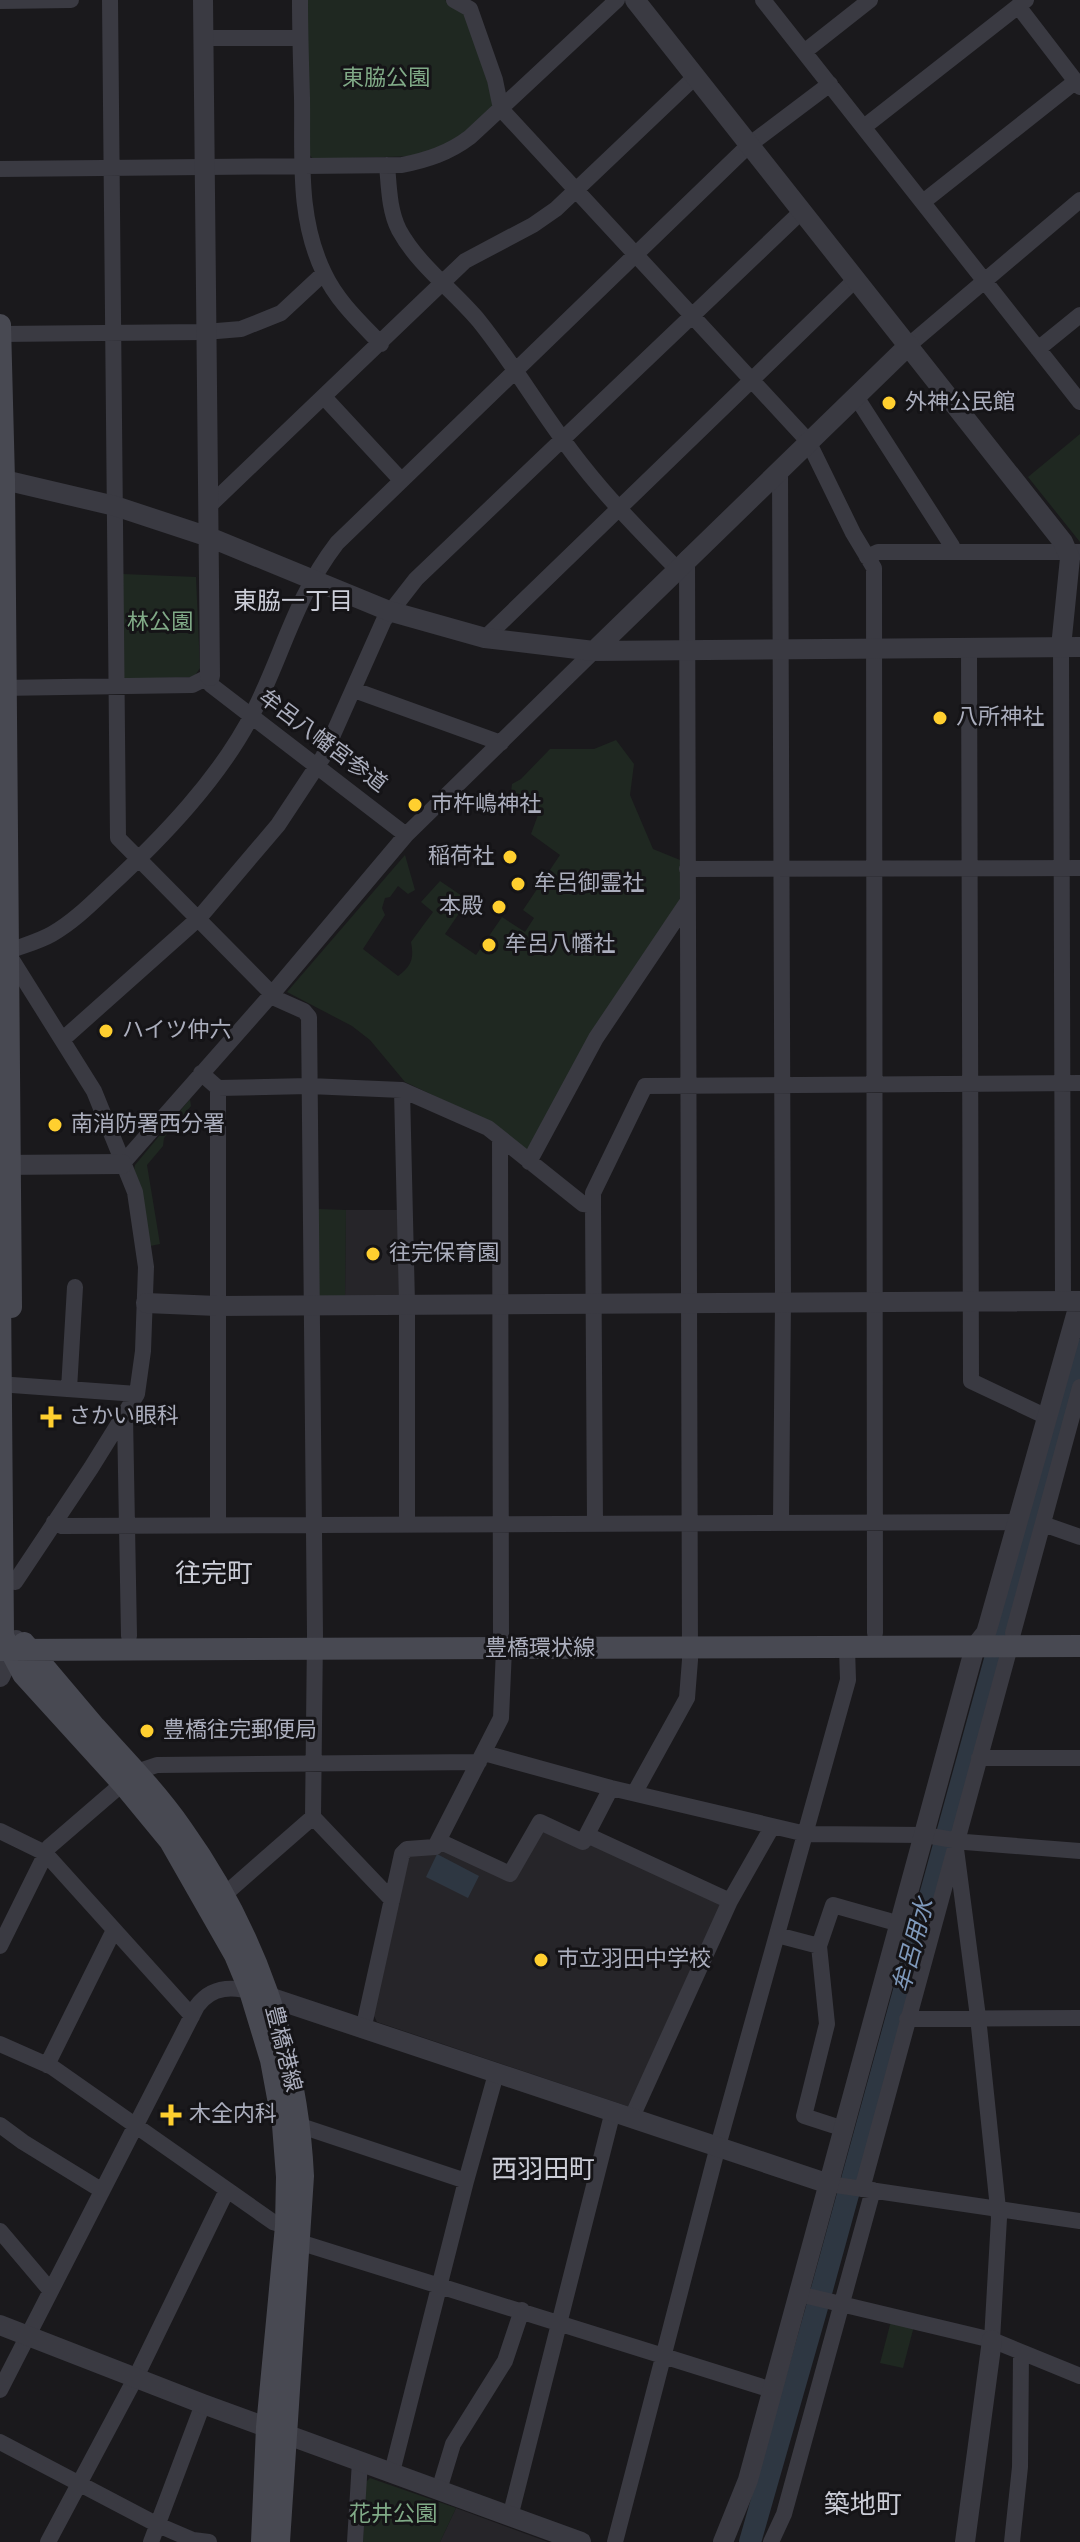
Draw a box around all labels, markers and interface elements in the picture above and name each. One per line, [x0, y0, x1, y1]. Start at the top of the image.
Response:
park label: 東脇公園 [342, 66, 430, 93]
place label: 外神公民館 [905, 390, 1015, 417]
marker: 外神公民館 [880, 394, 898, 412]
district label: 東脇一丁目 [233, 588, 353, 618]
park label: 林公園 [127, 610, 193, 637]
street label: 牟呂八幡宮参道 [252, 685, 392, 799]
place label: 八所神社 [956, 705, 1044, 732]
marker: 八所神社 [931, 709, 949, 727]
place label: 市杵嶋神社 [431, 792, 541, 819]
marker: 市杵嶋神社 [406, 796, 424, 814]
place label: 稲荷社 [428, 844, 494, 871]
marker: 稲荷社 [501, 848, 519, 866]
place label: 牟呂御霊社 [534, 871, 644, 898]
marker: 牟呂御霊社 [509, 875, 527, 893]
place label: 本殿 [439, 894, 483, 921]
marker: 本殿 [490, 898, 508, 916]
place label: 牟呂八幡社 [505, 932, 615, 959]
marker: 牟呂八幡社 [480, 936, 498, 954]
place label: ハイツ仲六 [122, 1018, 232, 1045]
marker: ハイツ仲六 [97, 1022, 115, 1040]
place label: 南消防署西分署 [71, 1112, 225, 1139]
marker: 南消防署西分署 [46, 1116, 64, 1134]
place label: 往完保育園 [389, 1241, 499, 1268]
marker: 往完保育園 [364, 1245, 382, 1263]
place label: さかい眼科 [69, 1404, 179, 1431]
marker: さかい眼科 [40, 1406, 62, 1428]
district label: 往完町 [175, 1559, 253, 1592]
street label: 豊橋環状線 [485, 1636, 595, 1663]
place label: 豊橋往完郵便局 [163, 1718, 317, 1745]
marker: 豊橋往完郵便局 [138, 1722, 156, 1740]
water label: 牟呂用水 [888, 1893, 943, 1996]
place label: 市立羽田中学校 [557, 1947, 711, 1974]
marker: 市立羽田中学校 [532, 1951, 550, 1969]
street label: 豊橋港線 [258, 2003, 306, 2095]
place label: 木全内科 [189, 2102, 277, 2129]
marker: 木全内科 [160, 2104, 182, 2126]
district label: 西羽田町 [491, 2155, 595, 2188]
district label: 築地町 [824, 2490, 902, 2523]
park label: 花井公園 [349, 2502, 437, 2529]

